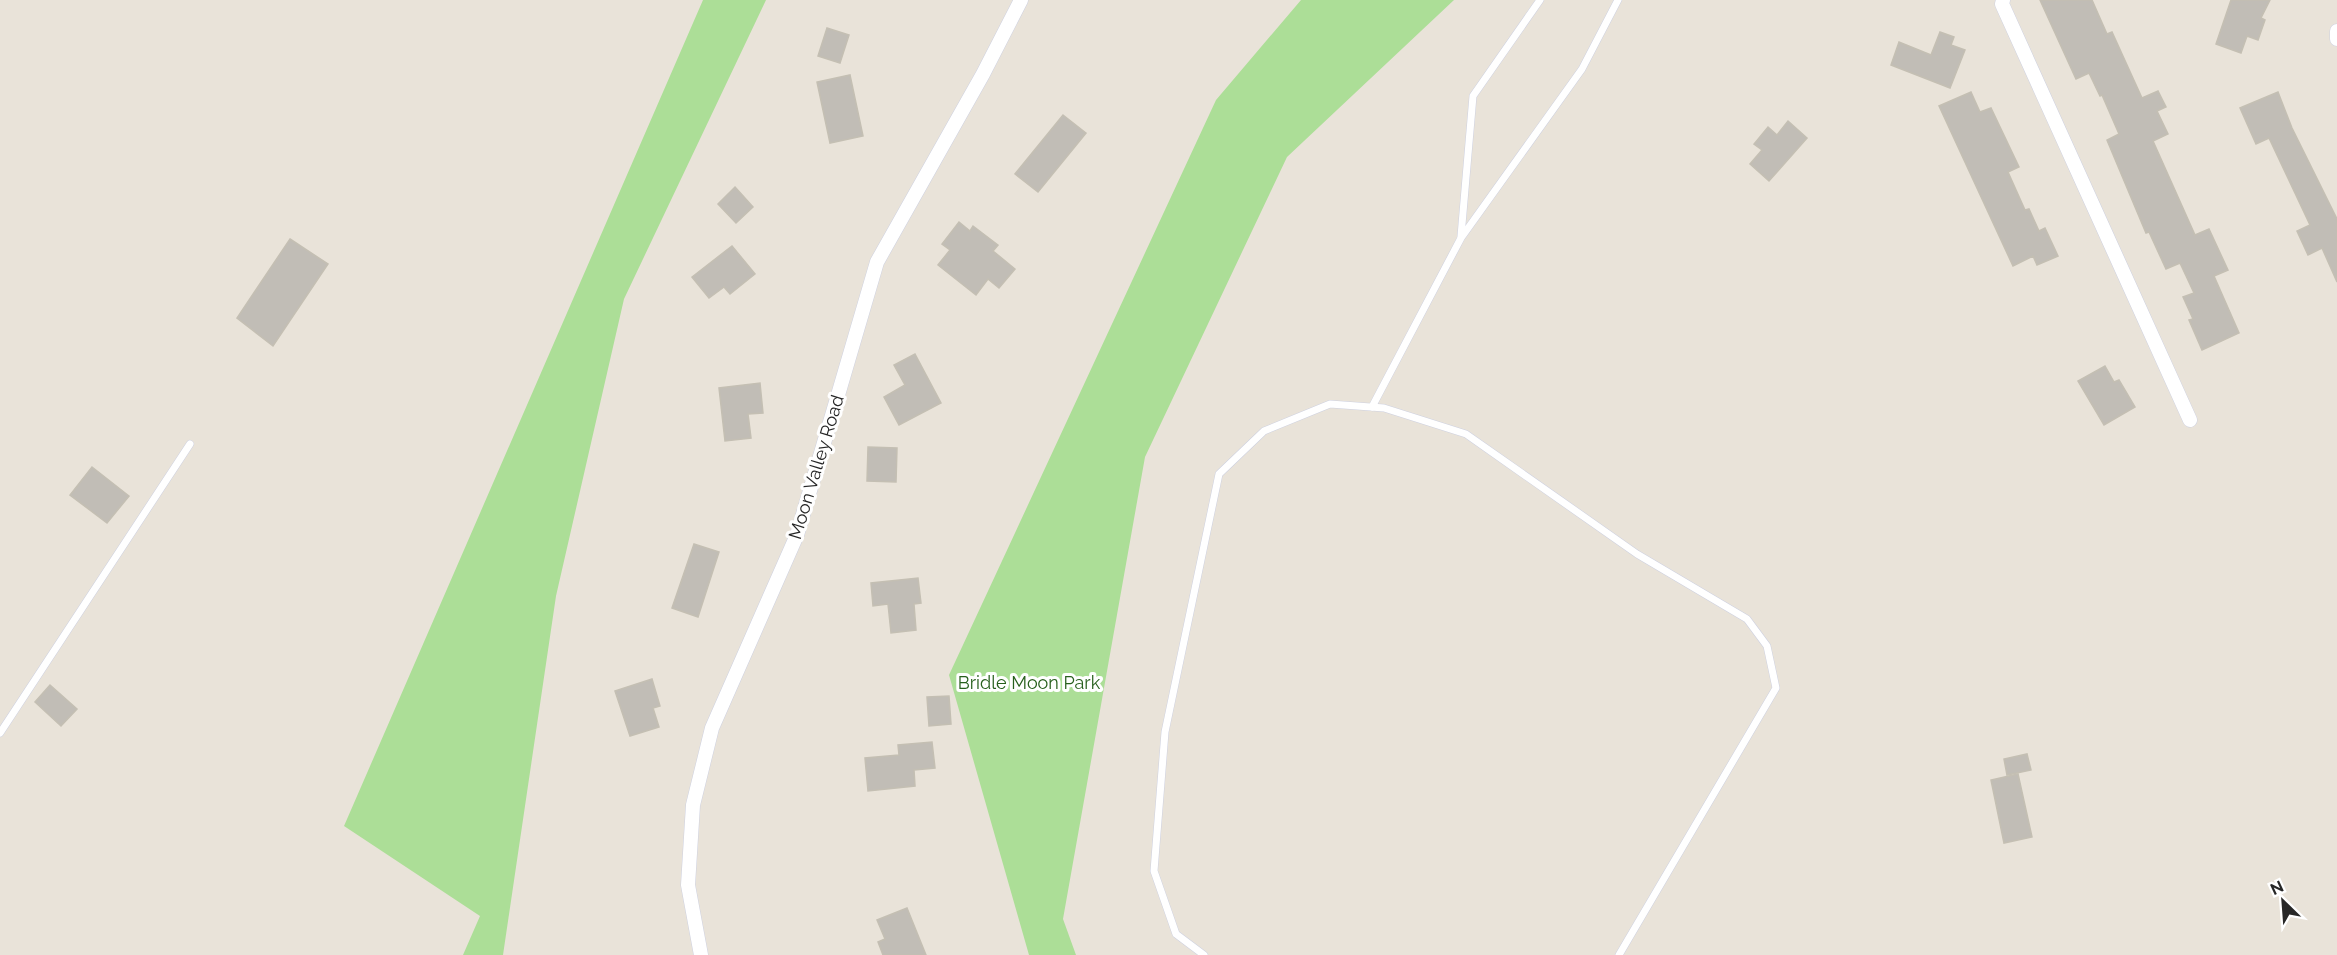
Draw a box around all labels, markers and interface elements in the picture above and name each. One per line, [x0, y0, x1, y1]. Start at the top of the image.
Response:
street label: Moon Valley Road [784, 392, 848, 542]
park label: Bridle Moon Park [958, 672, 1101, 693]
north arrow [2253, 871, 2313, 931]
text: N [2267, 877, 2286, 899]

